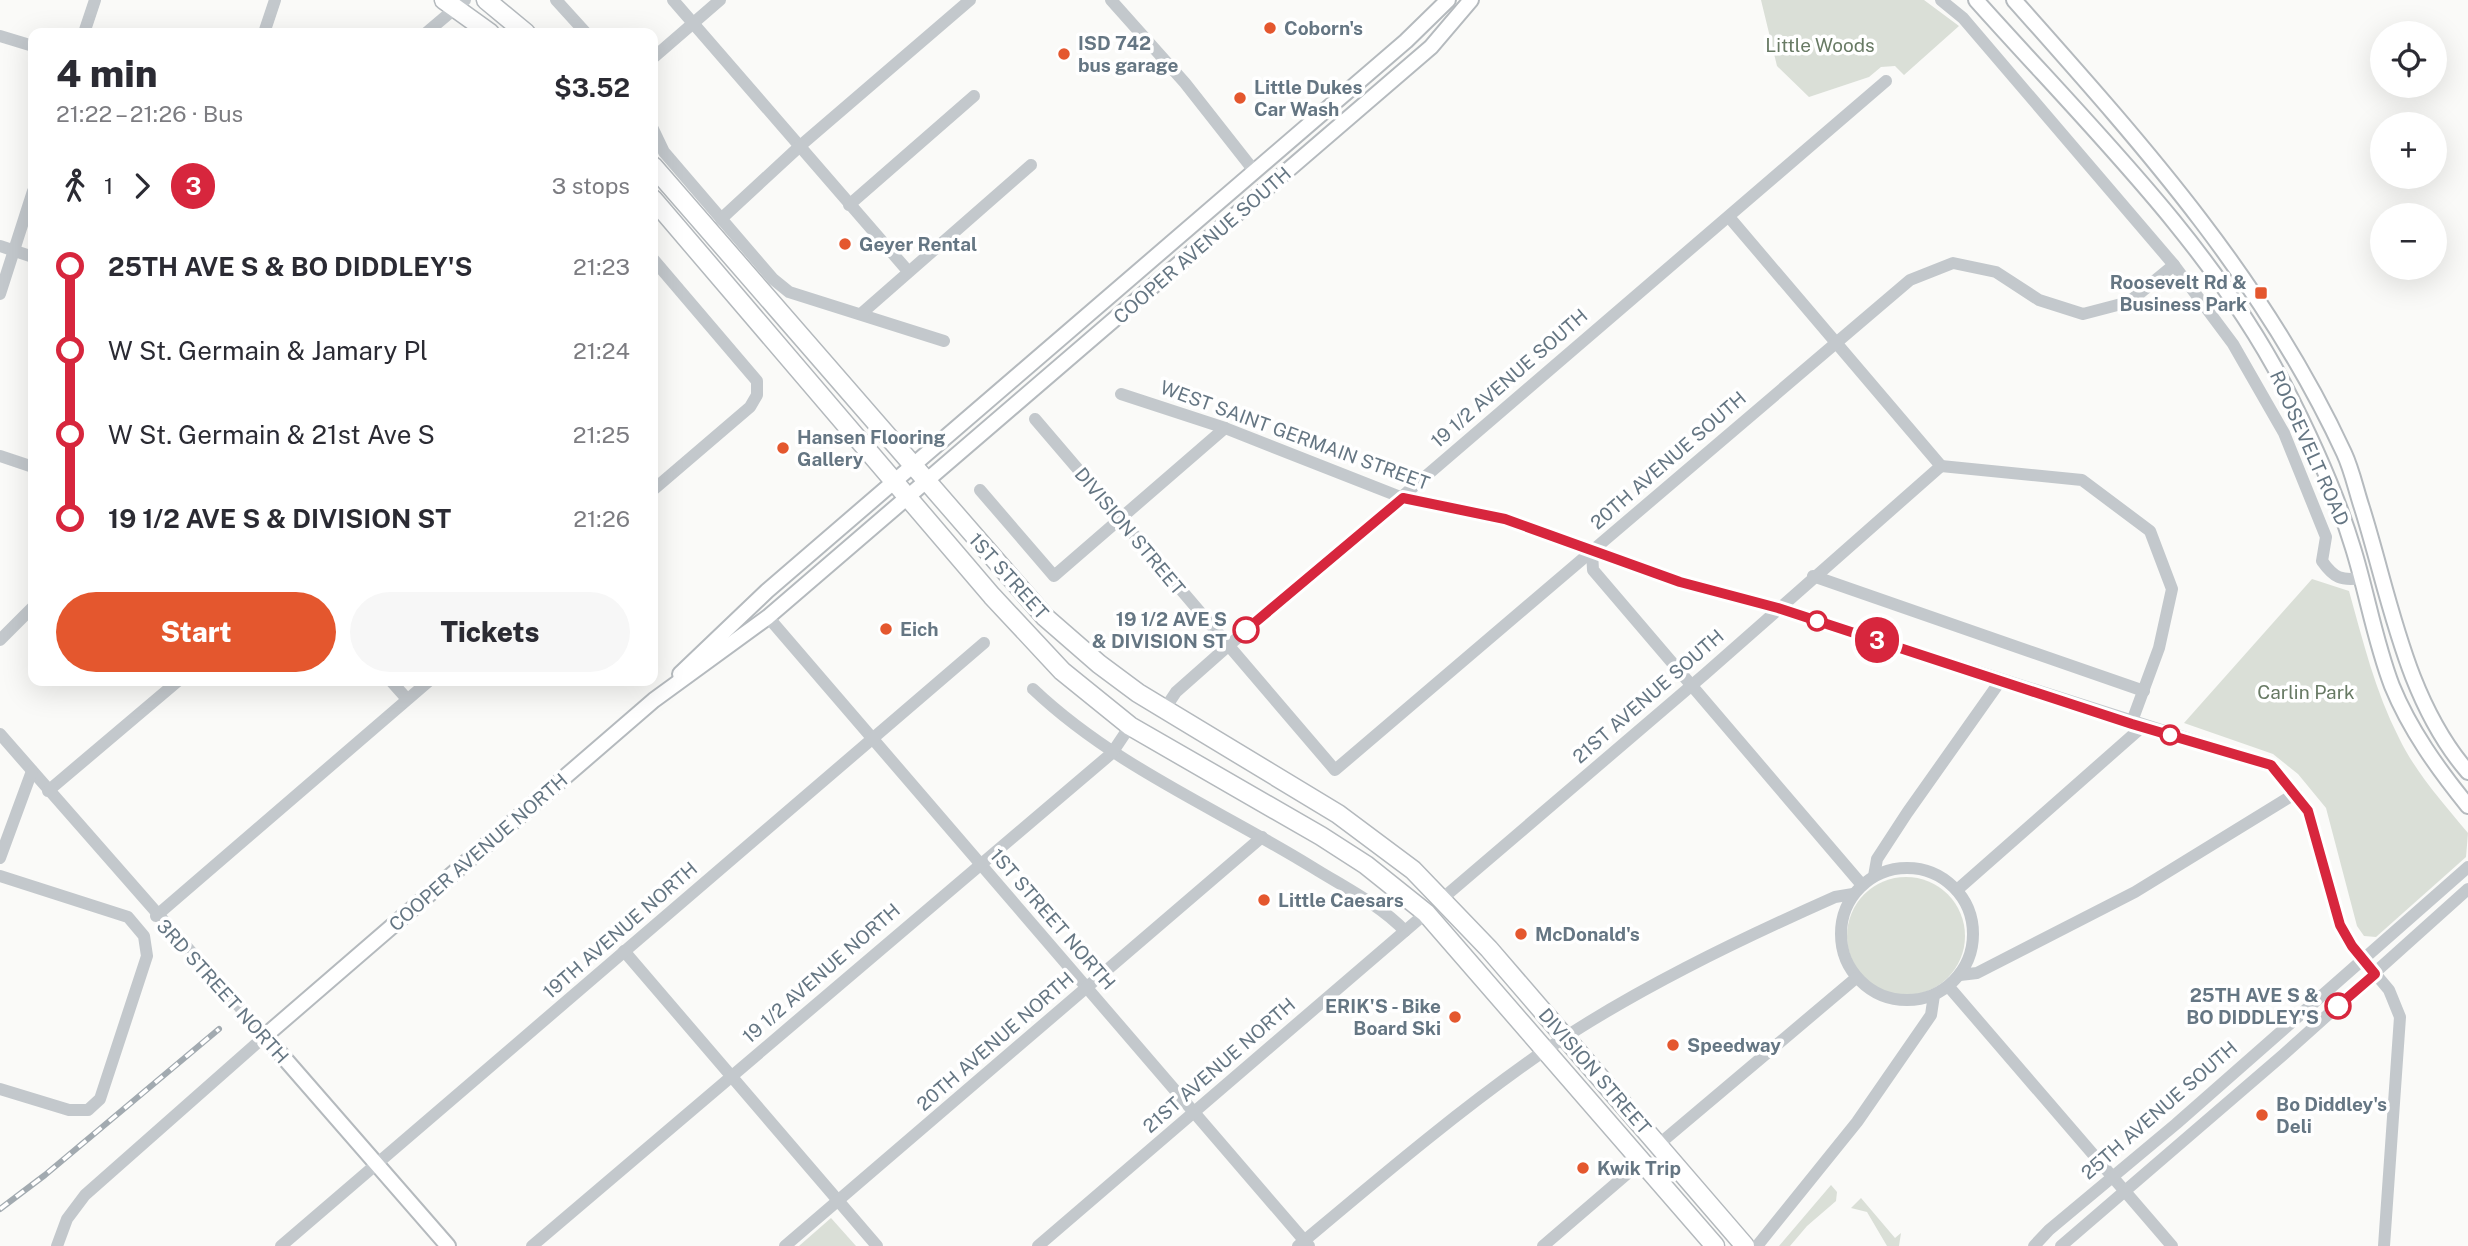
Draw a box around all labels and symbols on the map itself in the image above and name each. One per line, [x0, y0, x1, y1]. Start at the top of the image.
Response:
place label: Coborn's [1284, 17, 1363, 39]
marker: Coborn's [1262, 20, 1278, 36]
place label: ISD 742 bus garage [1078, 32, 1178, 76]
park label: Little Woods [1765, 34, 1875, 56]
marker: ISD 742 bus garage [1056, 46, 1072, 62]
place label: Little Dukes Car Wash [1254, 76, 1363, 120]
marker: Little Dukes Car Wash [1232, 90, 1248, 106]
street label: COOPER AVENUE SOUTH [1109, 162, 1295, 328]
place label: Geyer Rental [859, 233, 977, 255]
marker: Geyer Rental [837, 236, 853, 252]
place label: Roosevelt Rd & Business Park [2110, 271, 2247, 315]
marker: Roosevelt Rd & Business Park [2253, 285, 2269, 301]
street label: 19 1/2 AVENUE SOUTH [1426, 304, 1592, 452]
street label: ROOSEVELT ROAD [2266, 367, 2354, 529]
street label: WEST SAINT GERMAIN STREET [1157, 376, 1433, 494]
street label: 20TH AVENUE SOUTH [1586, 387, 1750, 533]
place label: Hansen Flooring Gallery [797, 426, 945, 470]
marker: Hansen Flooring Gallery [775, 440, 791, 456]
street label: DIVISION STREET [1070, 463, 1190, 599]
street label: 1ST STREET [965, 529, 1053, 623]
place label: 19 1/2 AVE S & DIVISION ST [1092, 608, 1227, 652]
unlabelled marker [1807, 611, 1827, 631]
marker: 19 1/2 AVE S & DIVISION ST [1233, 617, 1259, 643]
line badge: 3 [1854, 617, 1900, 663]
place label: Eich [900, 618, 939, 640]
marker: Eich [878, 621, 894, 637]
street label: 21ST AVENUE SOUTH [1568, 625, 1728, 767]
park label: Carlin Park [2257, 681, 2355, 703]
unlabelled marker [2160, 725, 2180, 745]
street label: COOPER AVENUE NORTH [384, 769, 572, 935]
street label: 1ST STREET NORTH [986, 844, 1120, 994]
street label: 19TH AVENUE NORTH [539, 857, 701, 1003]
place label: Little Caesars [1278, 889, 1404, 911]
marker: Little Caesars [1256, 892, 1272, 908]
street label: 19 1/2 AVENUE NORTH [738, 899, 904, 1047]
street label: 3RD STREET NORTH [153, 915, 293, 1067]
place label: McDonald's [1535, 923, 1640, 945]
marker: McDonald's [1513, 926, 1529, 942]
street label: 20TH AVENUE NORTH [912, 967, 1078, 1115]
place label: 25TH AVE S & BO DIDDLEY'S [2186, 984, 2319, 1028]
street label: 21ST AVENUE NORTH [1139, 993, 1299, 1137]
marker: 25TH AVE S & BO DIDDLEY'S [2325, 993, 2351, 1019]
place label: ERIK'S - Bike Board Ski [1325, 995, 1441, 1039]
street label: DIVISION STREET [1534, 1004, 1656, 1138]
marker: ERIK'S - Bike Board Ski [1447, 1009, 1463, 1025]
place label: Speedway [1687, 1034, 1781, 1056]
street label: 25TH AVENUE SOUTH [2077, 1036, 2241, 1184]
marker: Speedway [1665, 1037, 1681, 1053]
place label: Bo Diddley's Deli [2276, 1093, 2387, 1137]
marker: Bo Diddley's Deli [2254, 1107, 2270, 1123]
place label: Kwik Trip [1597, 1157, 1681, 1179]
marker: Kwik Trip [1575, 1160, 1591, 1176]

